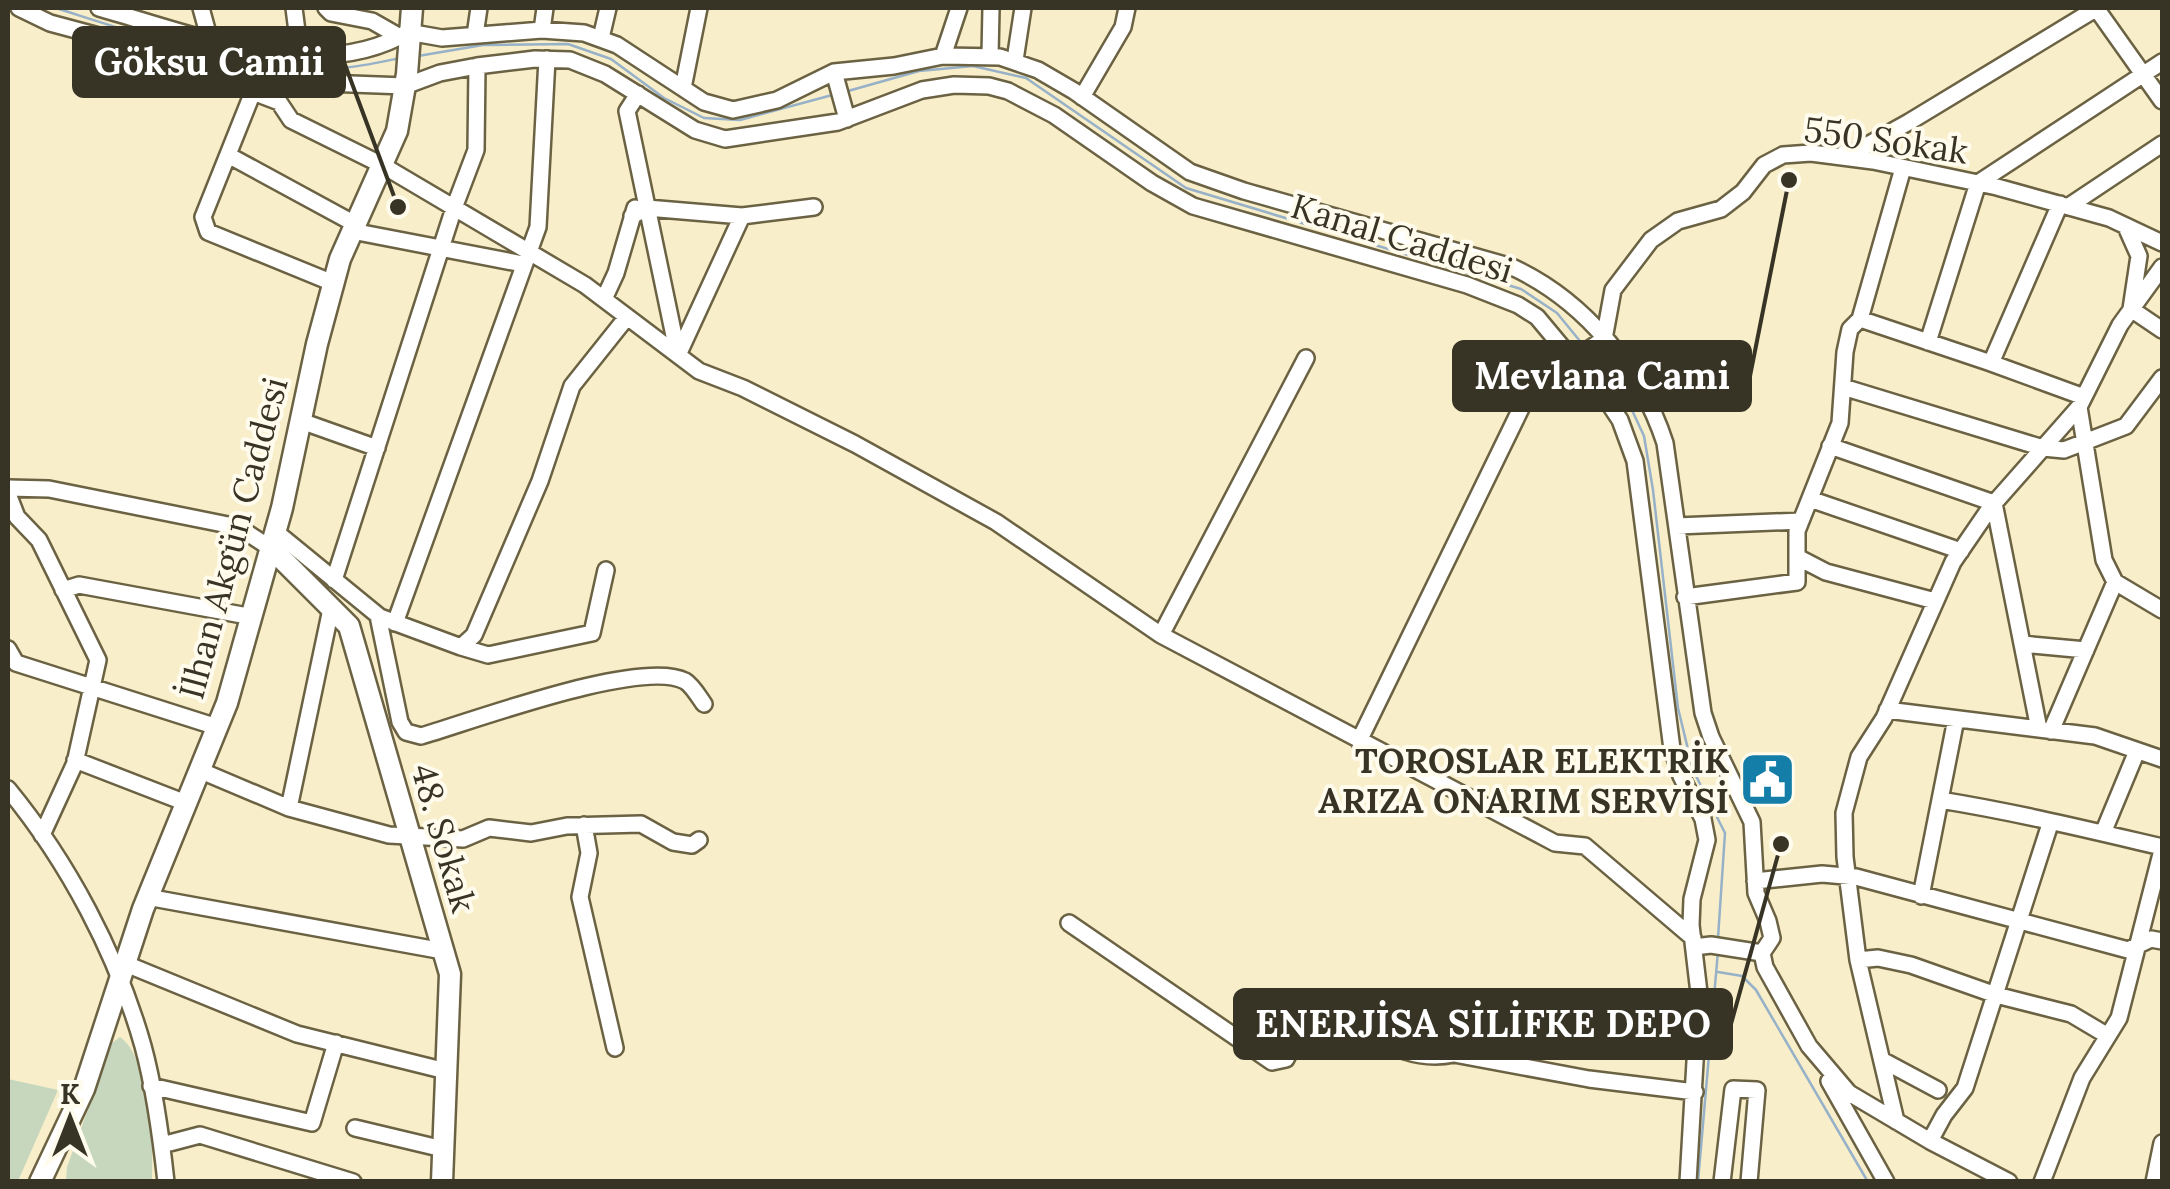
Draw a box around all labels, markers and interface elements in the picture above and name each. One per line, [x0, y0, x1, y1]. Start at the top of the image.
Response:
callout: Göksu Camii [74, 28, 344, 96]
text: Göksu Camii [94, 37, 324, 85]
street label: 550 Sokak [1801, 106, 1971, 174]
street label: Kanal Caddesi [1286, 183, 1518, 293]
callout: Mevlana Cami [1454, 342, 1750, 410]
text: Mevlana Cami [1474, 351, 1730, 399]
street label: İlhan Akgün Caddesi [168, 372, 298, 704]
place label: TOROSLAR ELEKTRİK ARIZA ONARIM SERVİSİ [1318, 738, 1729, 823]
public building icon: TOROSLAR ELEKTRİK ARIZA ONARIM SERVİSİ [1738, 750, 1798, 810]
street label: 48. Sokak [401, 759, 487, 918]
callout: ENERJİSA SİLİFKE DEPO [1235, 990, 1731, 1058]
text: ENERJİSA SİLİFKE DEPO [1255, 999, 1711, 1047]
north arrow [20, 1069, 120, 1169]
text: K [60, 1076, 80, 1112]

